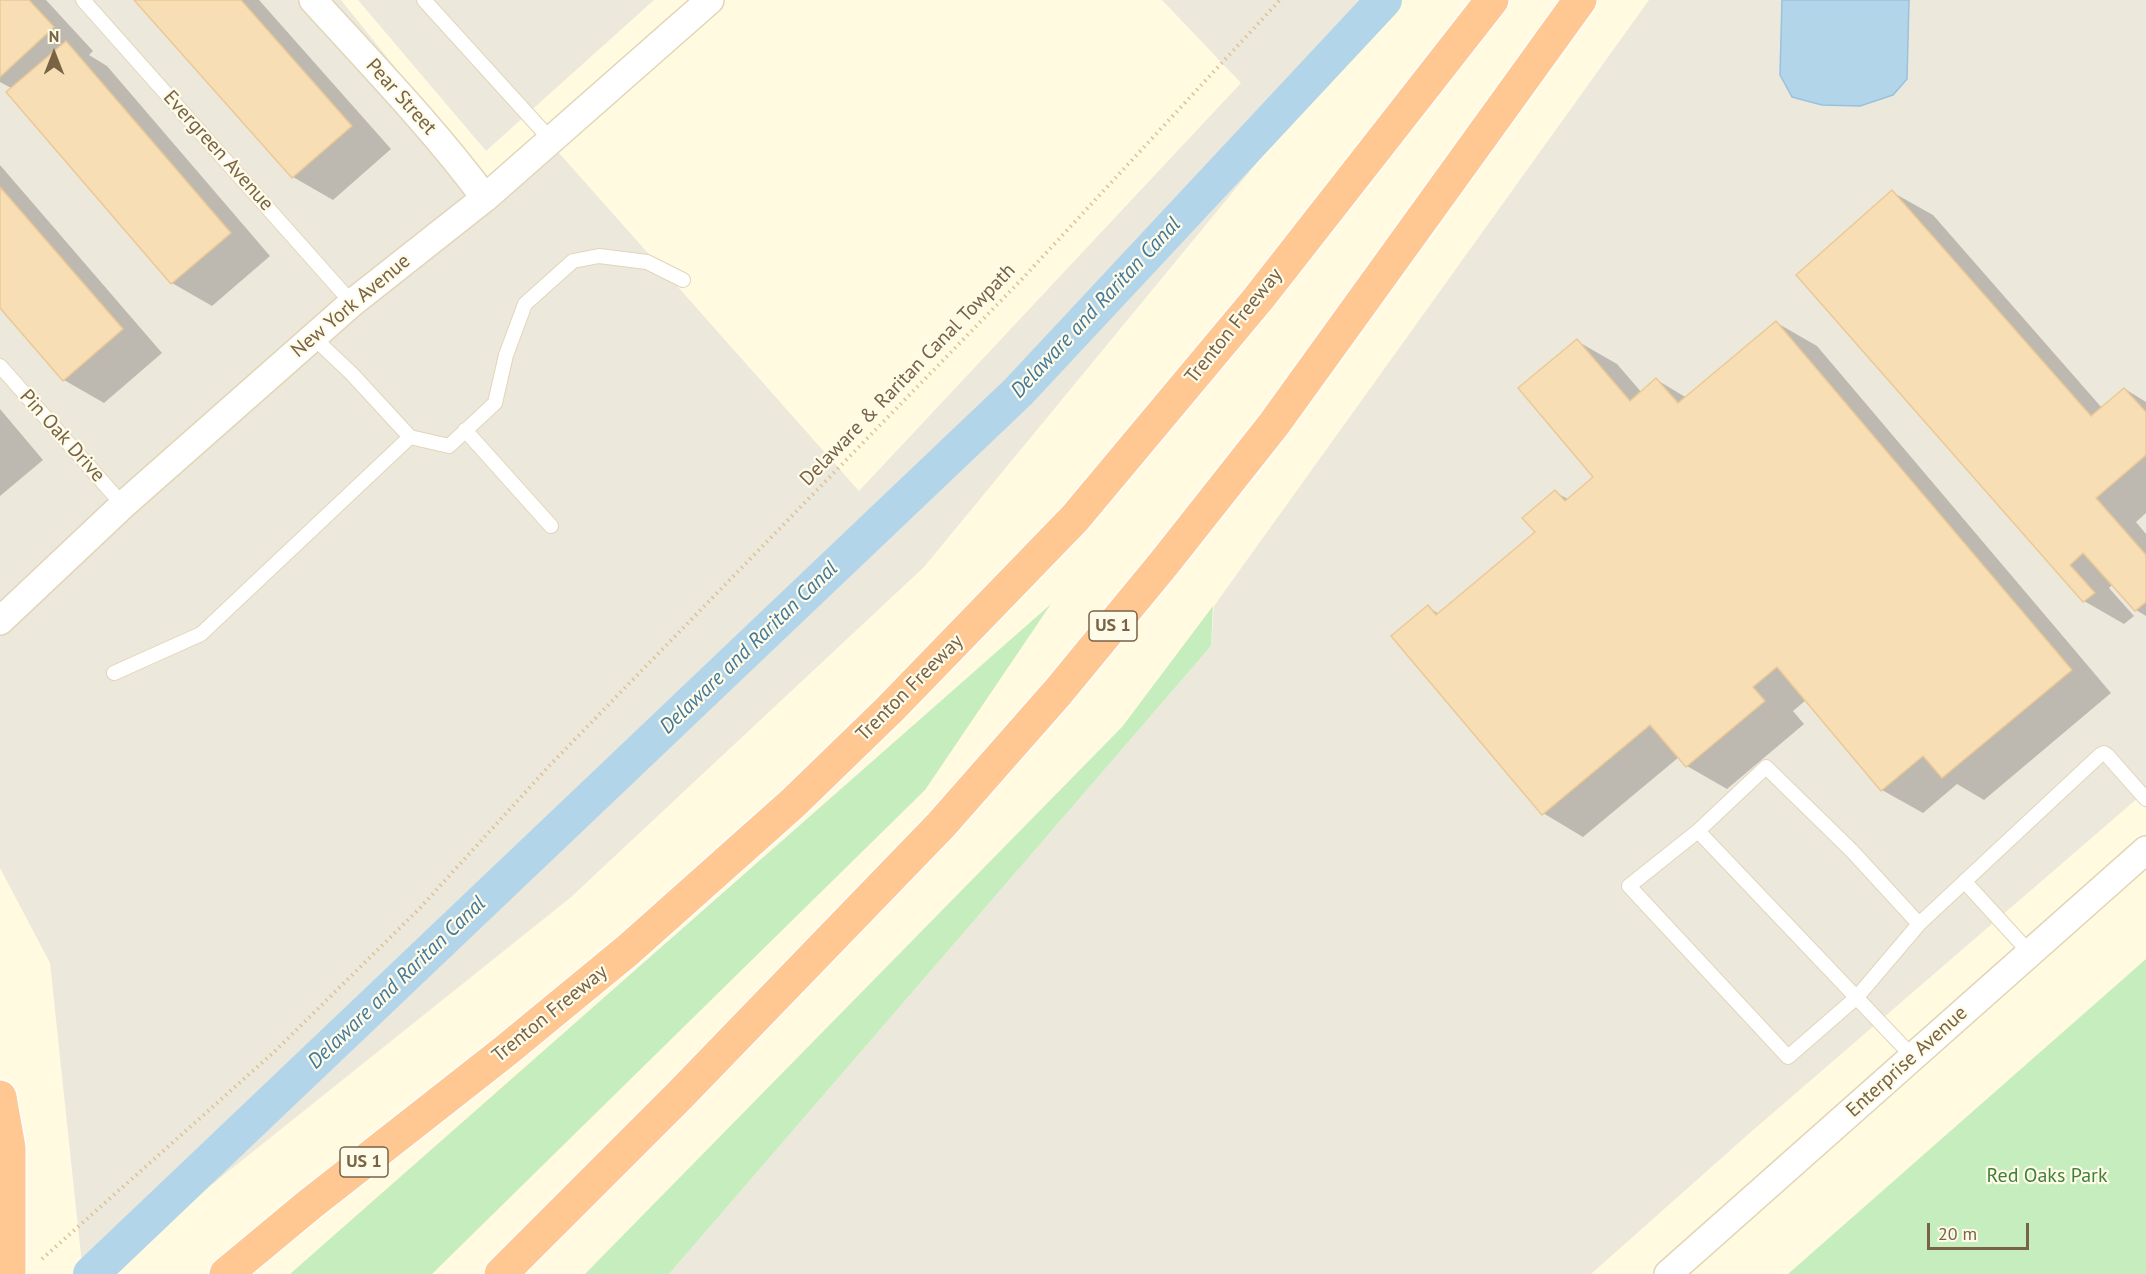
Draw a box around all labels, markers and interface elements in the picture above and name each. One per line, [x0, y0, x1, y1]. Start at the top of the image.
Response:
north arrow [24, 24, 84, 84]
text: N [49, 26, 59, 46]
street label: Pear Street [361, 54, 441, 140]
street label: Evergreen Avenue [158, 86, 278, 216]
water label: Delaware and Raritan Canal [1006, 213, 1186, 403]
street label: New York Avenue [287, 249, 415, 363]
street label: Delaware & Raritan Canal Towpath [795, 259, 1021, 491]
street label: Trenton Freeway [1180, 263, 1288, 389]
street label: Pin Oak Drive [14, 385, 110, 487]
water label: Delaware and Raritan Canal [655, 556, 843, 740]
road number: US 1 [1089, 611, 1137, 641]
street label: Trenton Freeway [852, 630, 968, 746]
water label: Delaware and Raritan Canal [303, 891, 491, 1075]
street label: Trenton Freeway [487, 960, 613, 1068]
street label: Enterprise Avenue [1842, 1001, 1972, 1123]
road number: US 1 [340, 1147, 388, 1177]
park label: Red Oaks Park [1987, 1164, 2107, 1188]
scale bar [1930, 1211, 2032, 1249]
text: 20 m [1938, 1222, 1977, 1245]

